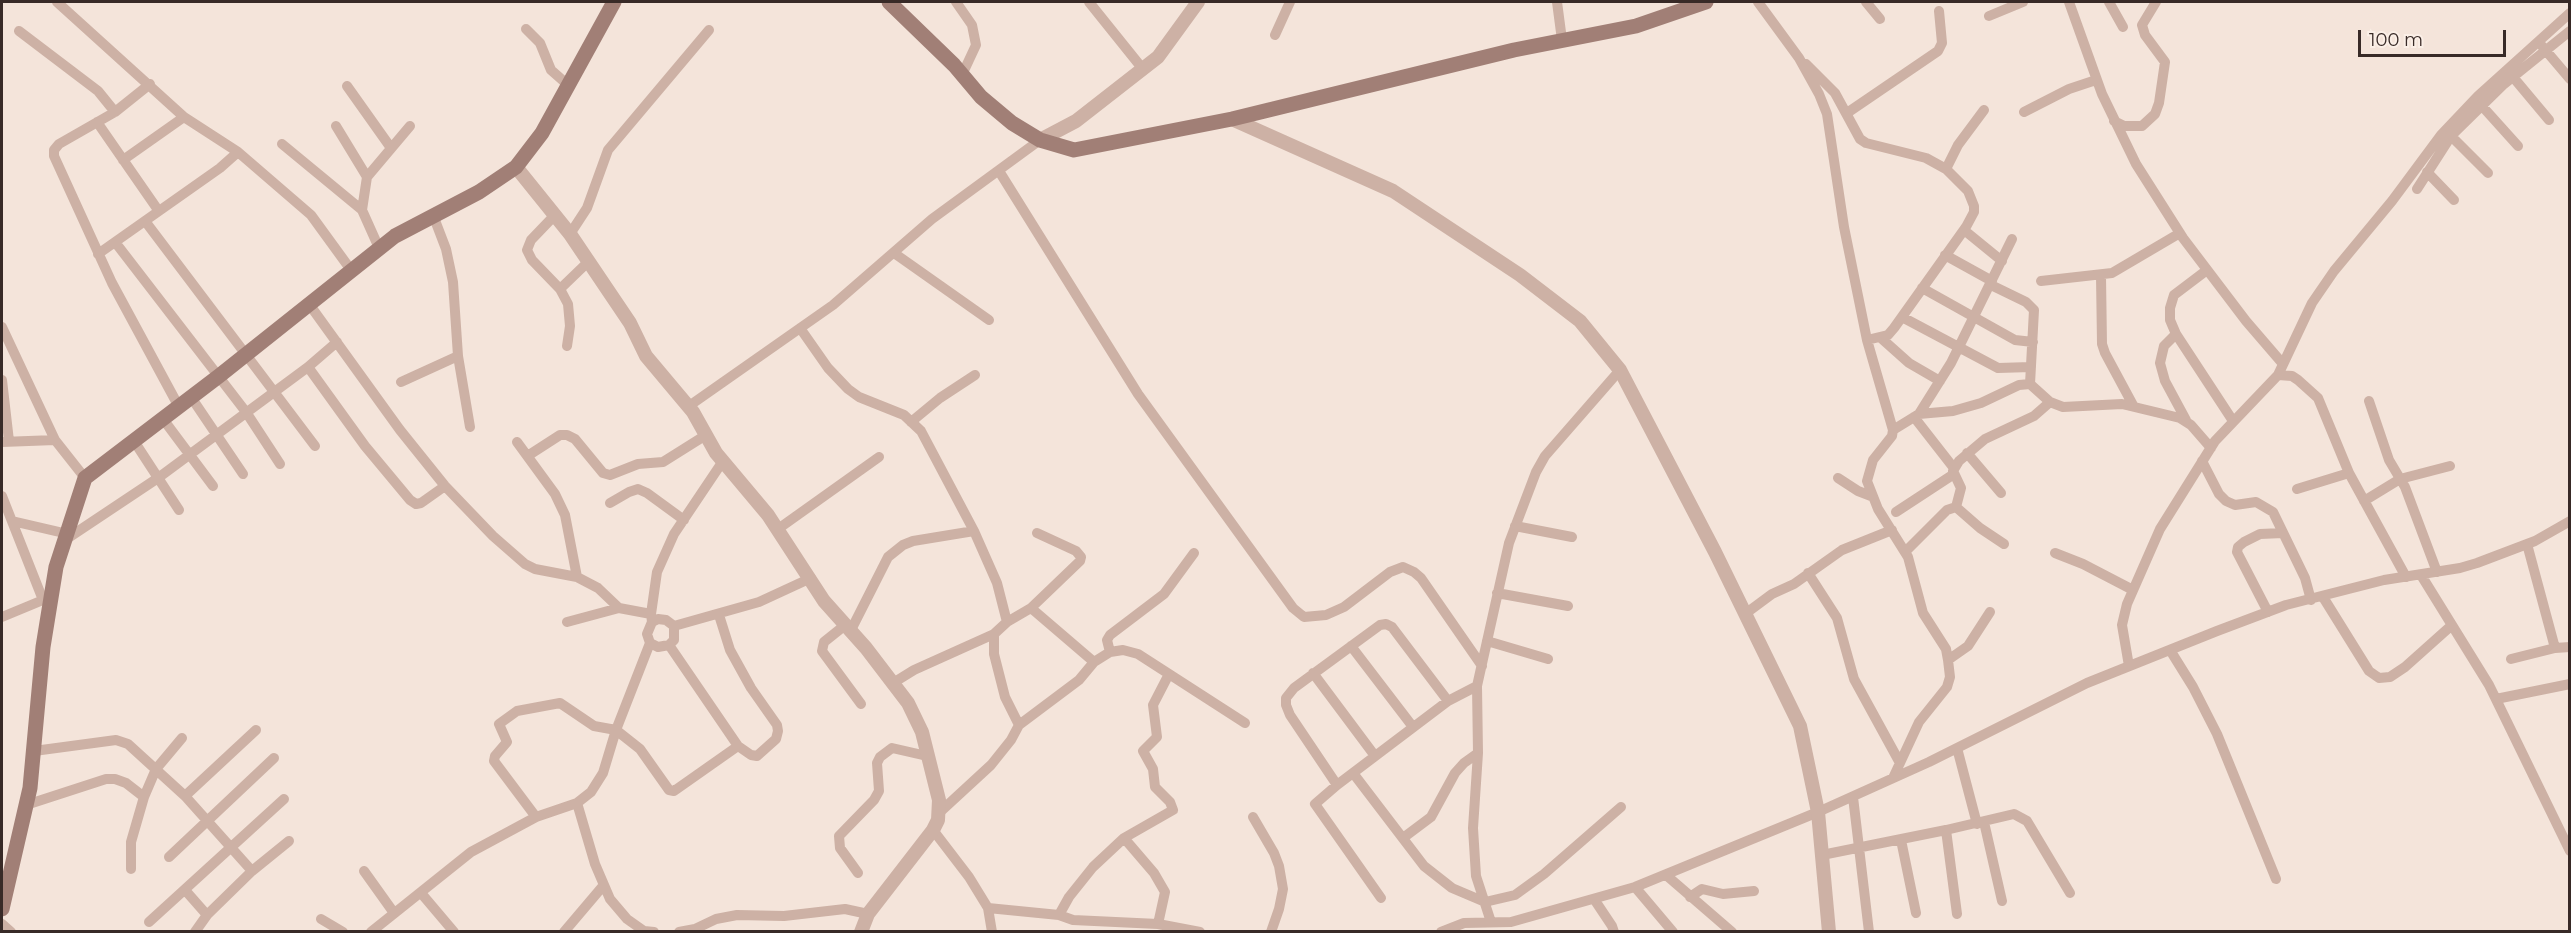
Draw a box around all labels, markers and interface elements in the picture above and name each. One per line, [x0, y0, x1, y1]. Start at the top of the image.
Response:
scale bar [2361, 18, 2510, 56]
text: 100 m [2369, 29, 2423, 51]

